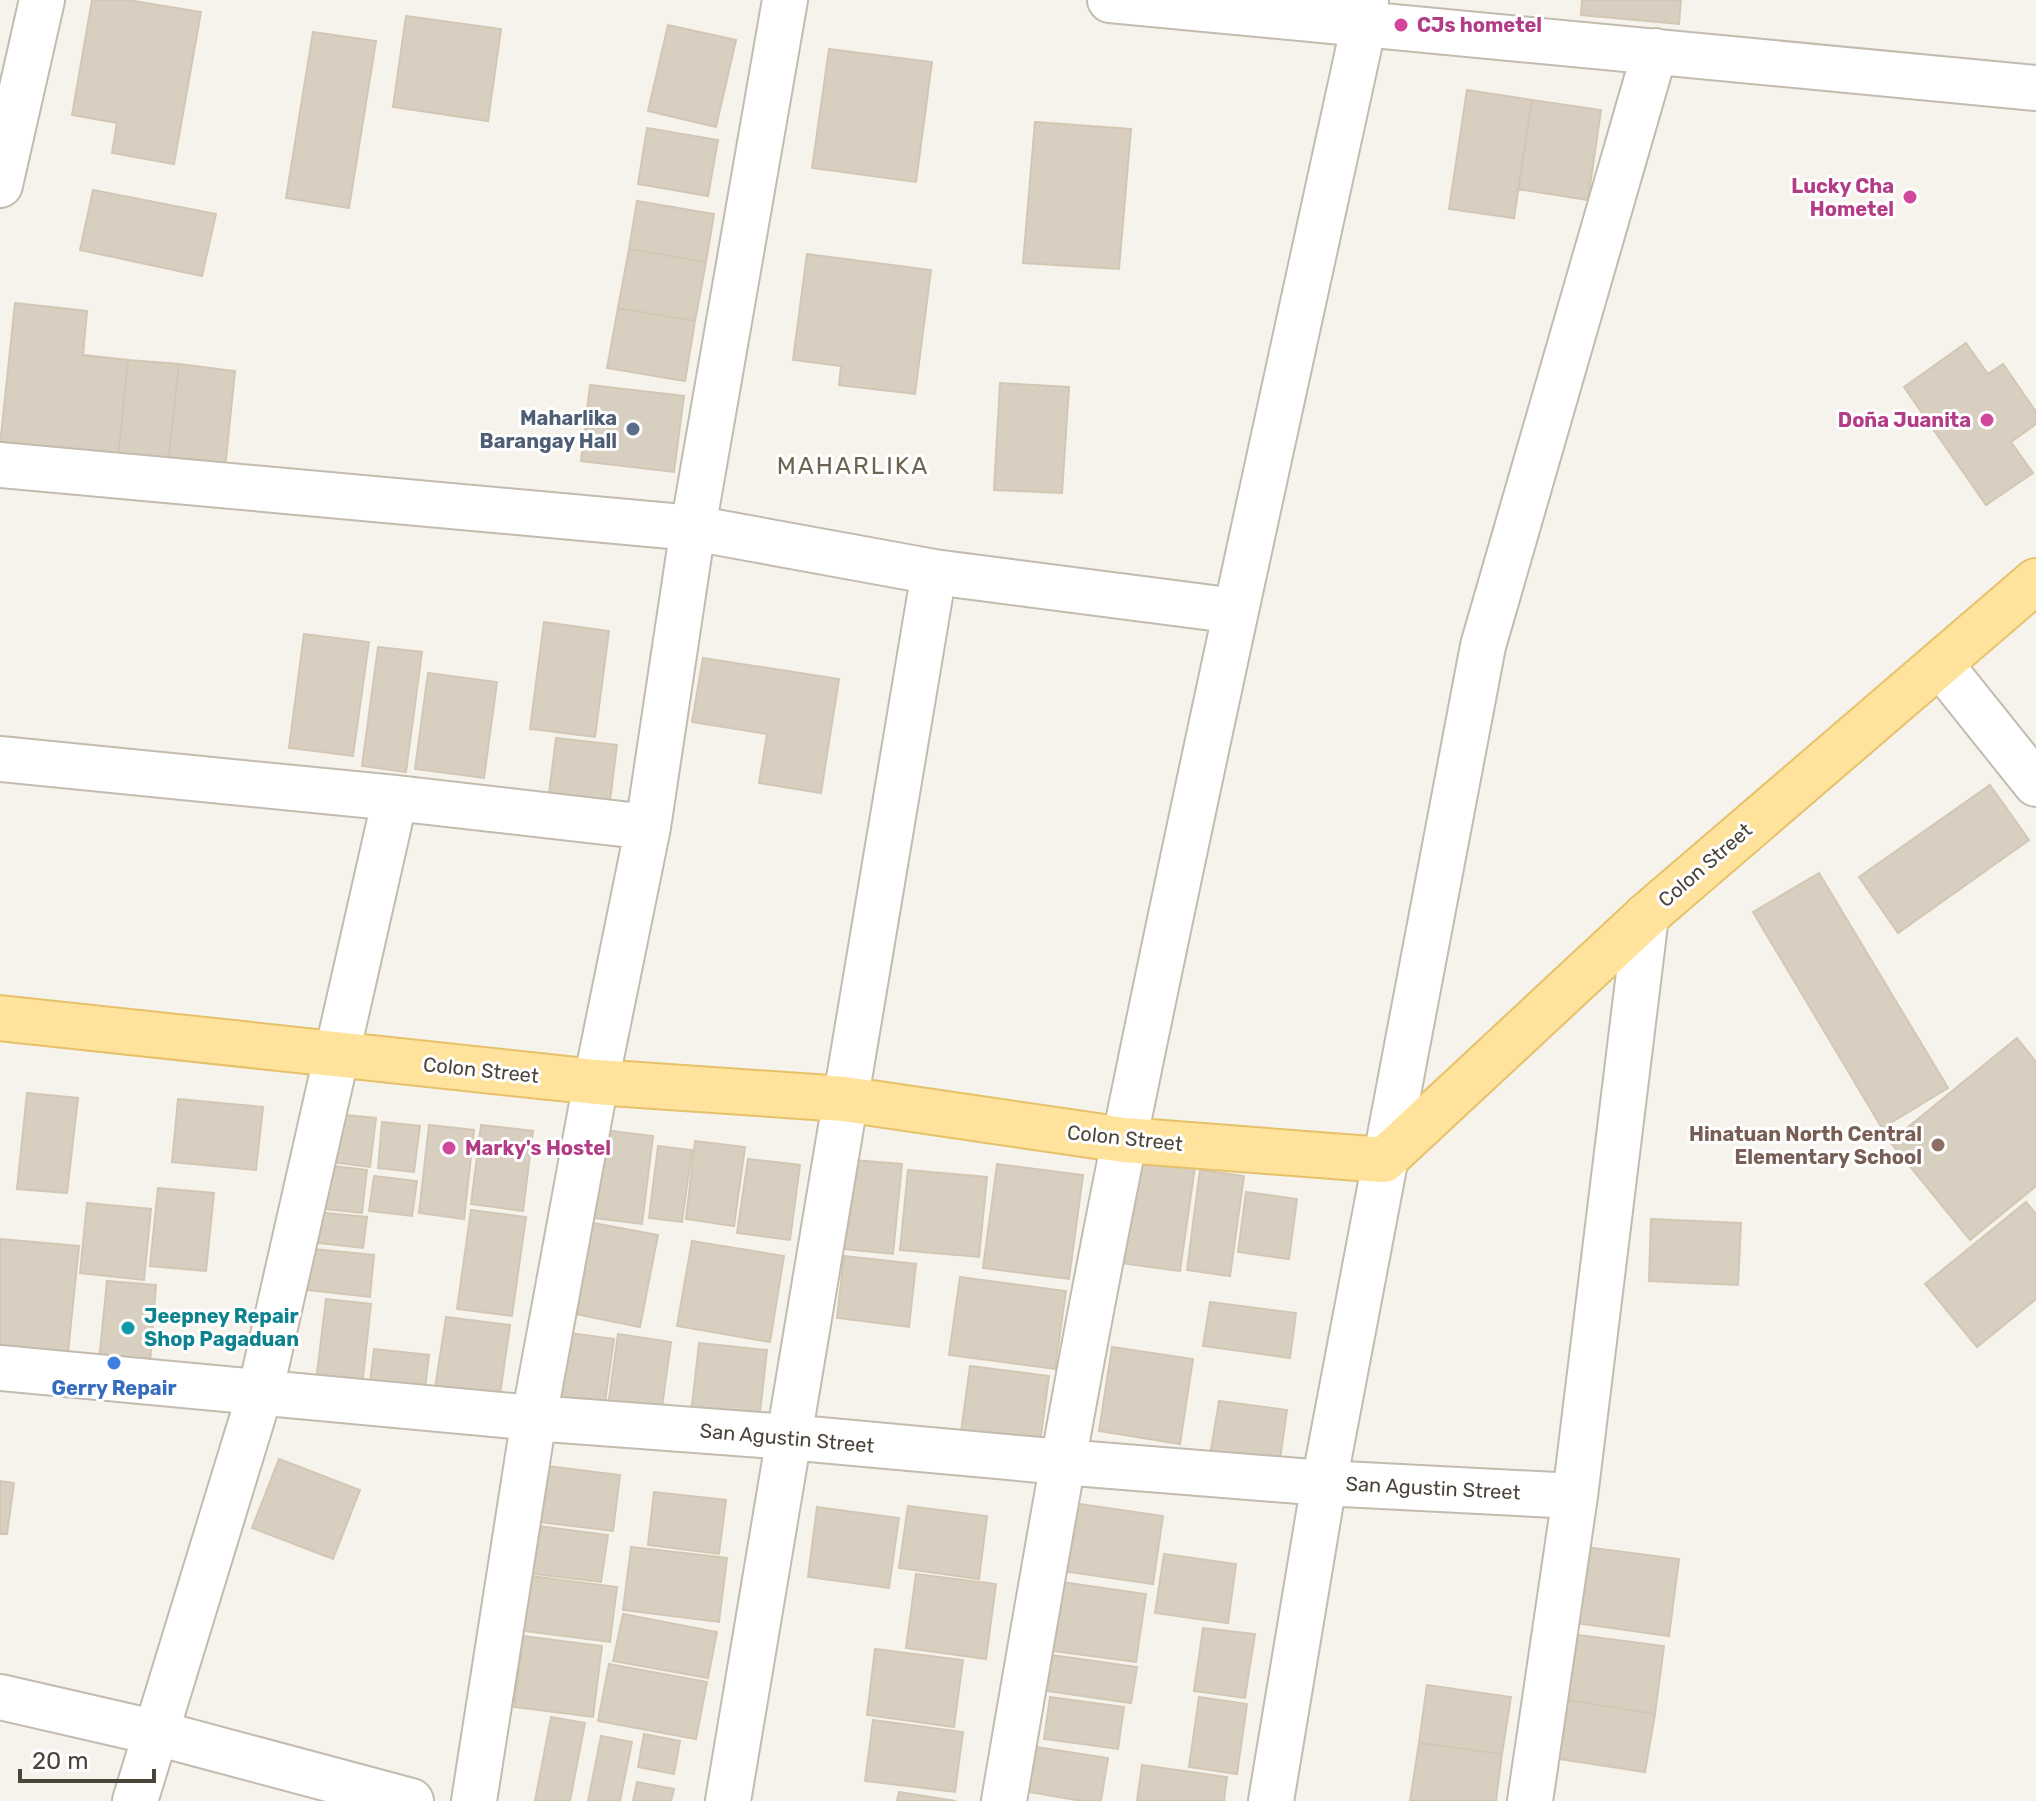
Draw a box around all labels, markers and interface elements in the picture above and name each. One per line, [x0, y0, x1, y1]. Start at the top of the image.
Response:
place label: CJs hometel [1417, 13, 1542, 37]
marker: CJs hometel [1392, 16, 1410, 34]
place label: Lucky Cha Hometel [1791, 174, 1894, 221]
marker: Lucky Cha Hometel [1901, 188, 1919, 206]
place label: Maharlika Barangay Hall [480, 406, 617, 453]
place label: Doña Juanita [1838, 408, 1971, 432]
marker: Doña Juanita [1978, 411, 1996, 429]
marker: Maharlika Barangay Hall [624, 420, 642, 438]
district label: MAHARLIKA [777, 452, 929, 480]
street label: Colon Street [1653, 818, 1757, 912]
street label: Colon Street [422, 1052, 540, 1088]
street label: Colon Street [1066, 1120, 1184, 1156]
place label: Hinatuan North Central Elementary School [1689, 1122, 1922, 1169]
place label: Marky's Hostel [465, 1136, 611, 1160]
marker: Hinatuan North Central Elementary School [1929, 1136, 1947, 1154]
marker: Marky's Hostel [440, 1139, 458, 1157]
place label: Jeepney Repair Shop Pagaduan [144, 1304, 299, 1351]
marker: Jeepney Repair Shop Pagaduan [119, 1319, 137, 1337]
marker: Gerry Repair [105, 1354, 123, 1372]
place label: Gerry Repair [52, 1376, 176, 1400]
street label: San Agustin Street [699, 1418, 875, 1458]
street label: San Agustin Street [1345, 1471, 1521, 1505]
scale bar [20, 1733, 154, 1783]
text: 20 m [32, 1747, 89, 1775]

